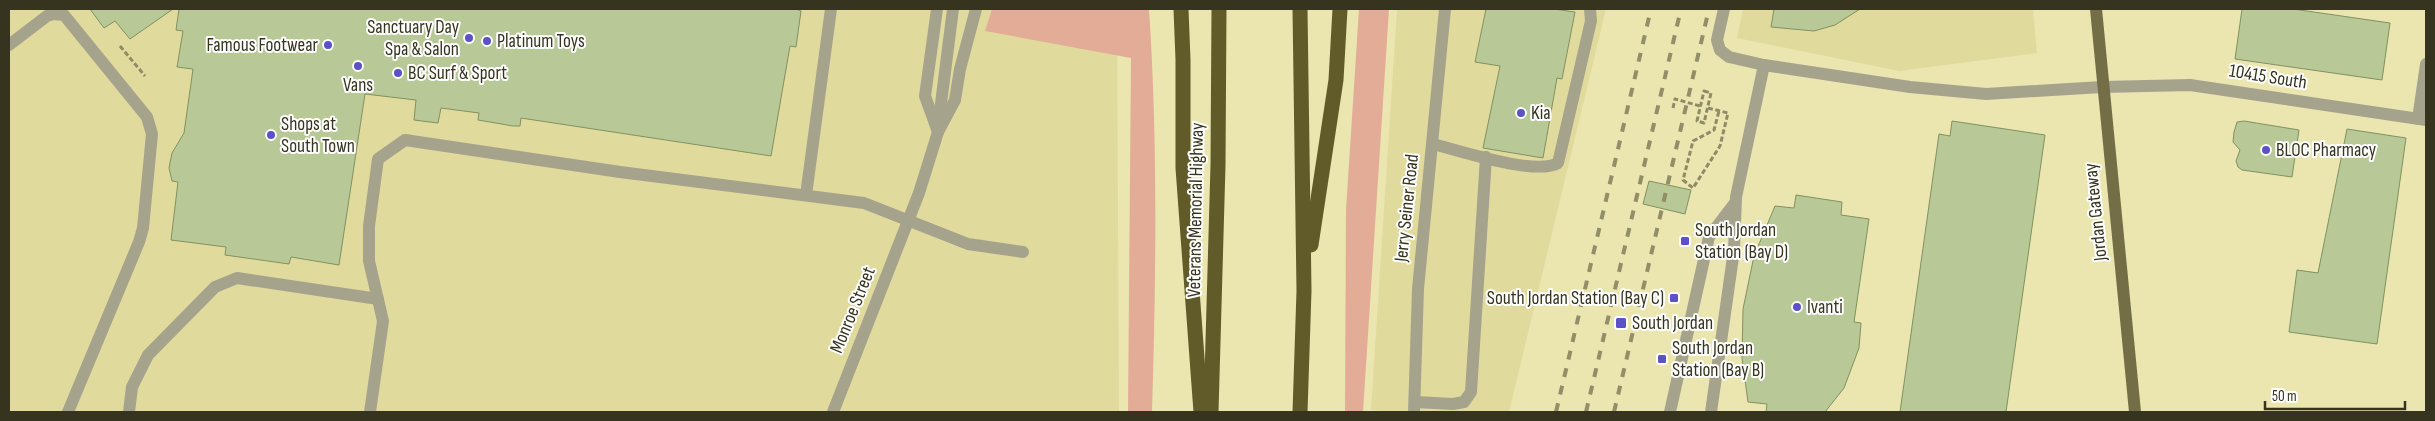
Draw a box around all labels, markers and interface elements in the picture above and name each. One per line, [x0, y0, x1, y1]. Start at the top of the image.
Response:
place label: Sanctuary Day Spa & Salon [367, 16, 460, 61]
place label: Platinum Toys [497, 30, 585, 53]
marker: Sanctuary Day Spa & Salon [463, 32, 475, 44]
place label: Famous Footwear [206, 34, 319, 57]
marker: Platinum Toys [481, 35, 493, 47]
marker: Famous Footwear [322, 39, 334, 51]
marker: Vans [352, 60, 364, 72]
street label: 10415 South [2228, 60, 2308, 94]
place label: BC Surf & Sport [408, 62, 507, 85]
marker: BC Surf & Sport [392, 67, 404, 79]
place label: Vans [343, 74, 373, 97]
place label: Kia [1531, 102, 1551, 125]
marker: Kia [1515, 107, 1527, 119]
place label: Shops at South Town [281, 113, 355, 158]
street label: Veterans Memorial Highway [1183, 122, 1209, 298]
marker: Shops at South Town [265, 129, 277, 141]
place label: BLOC Pharmacy [2276, 139, 2377, 162]
marker: BLOC Pharmacy [2260, 144, 2272, 156]
street label: Jerry Seiner Road [1390, 153, 1424, 264]
street label: Jordan Gateway [2079, 161, 2113, 263]
place label: South Jordan Station (Bay D) [1695, 219, 1788, 264]
marker: South Jordan Station (Bay D) [1679, 235, 1691, 247]
street label: Monroe Street [825, 263, 881, 357]
place label: South Jordan Station (Bay C) [1487, 287, 1664, 310]
marker: South Jordan Station (Bay C) [1668, 292, 1680, 304]
place label: Ivanti [1807, 296, 1843, 319]
marker: Ivanti [1791, 301, 1803, 313]
place label: South Jordan [1632, 312, 1713, 335]
marker: South Jordan [1614, 316, 1628, 330]
place label: South Jordan Station (Bay B) [1672, 337, 1764, 382]
marker: South Jordan Station (Bay B) [1656, 353, 1668, 365]
scale bar [2265, 378, 2405, 410]
text: 50 m [2272, 387, 2297, 406]

